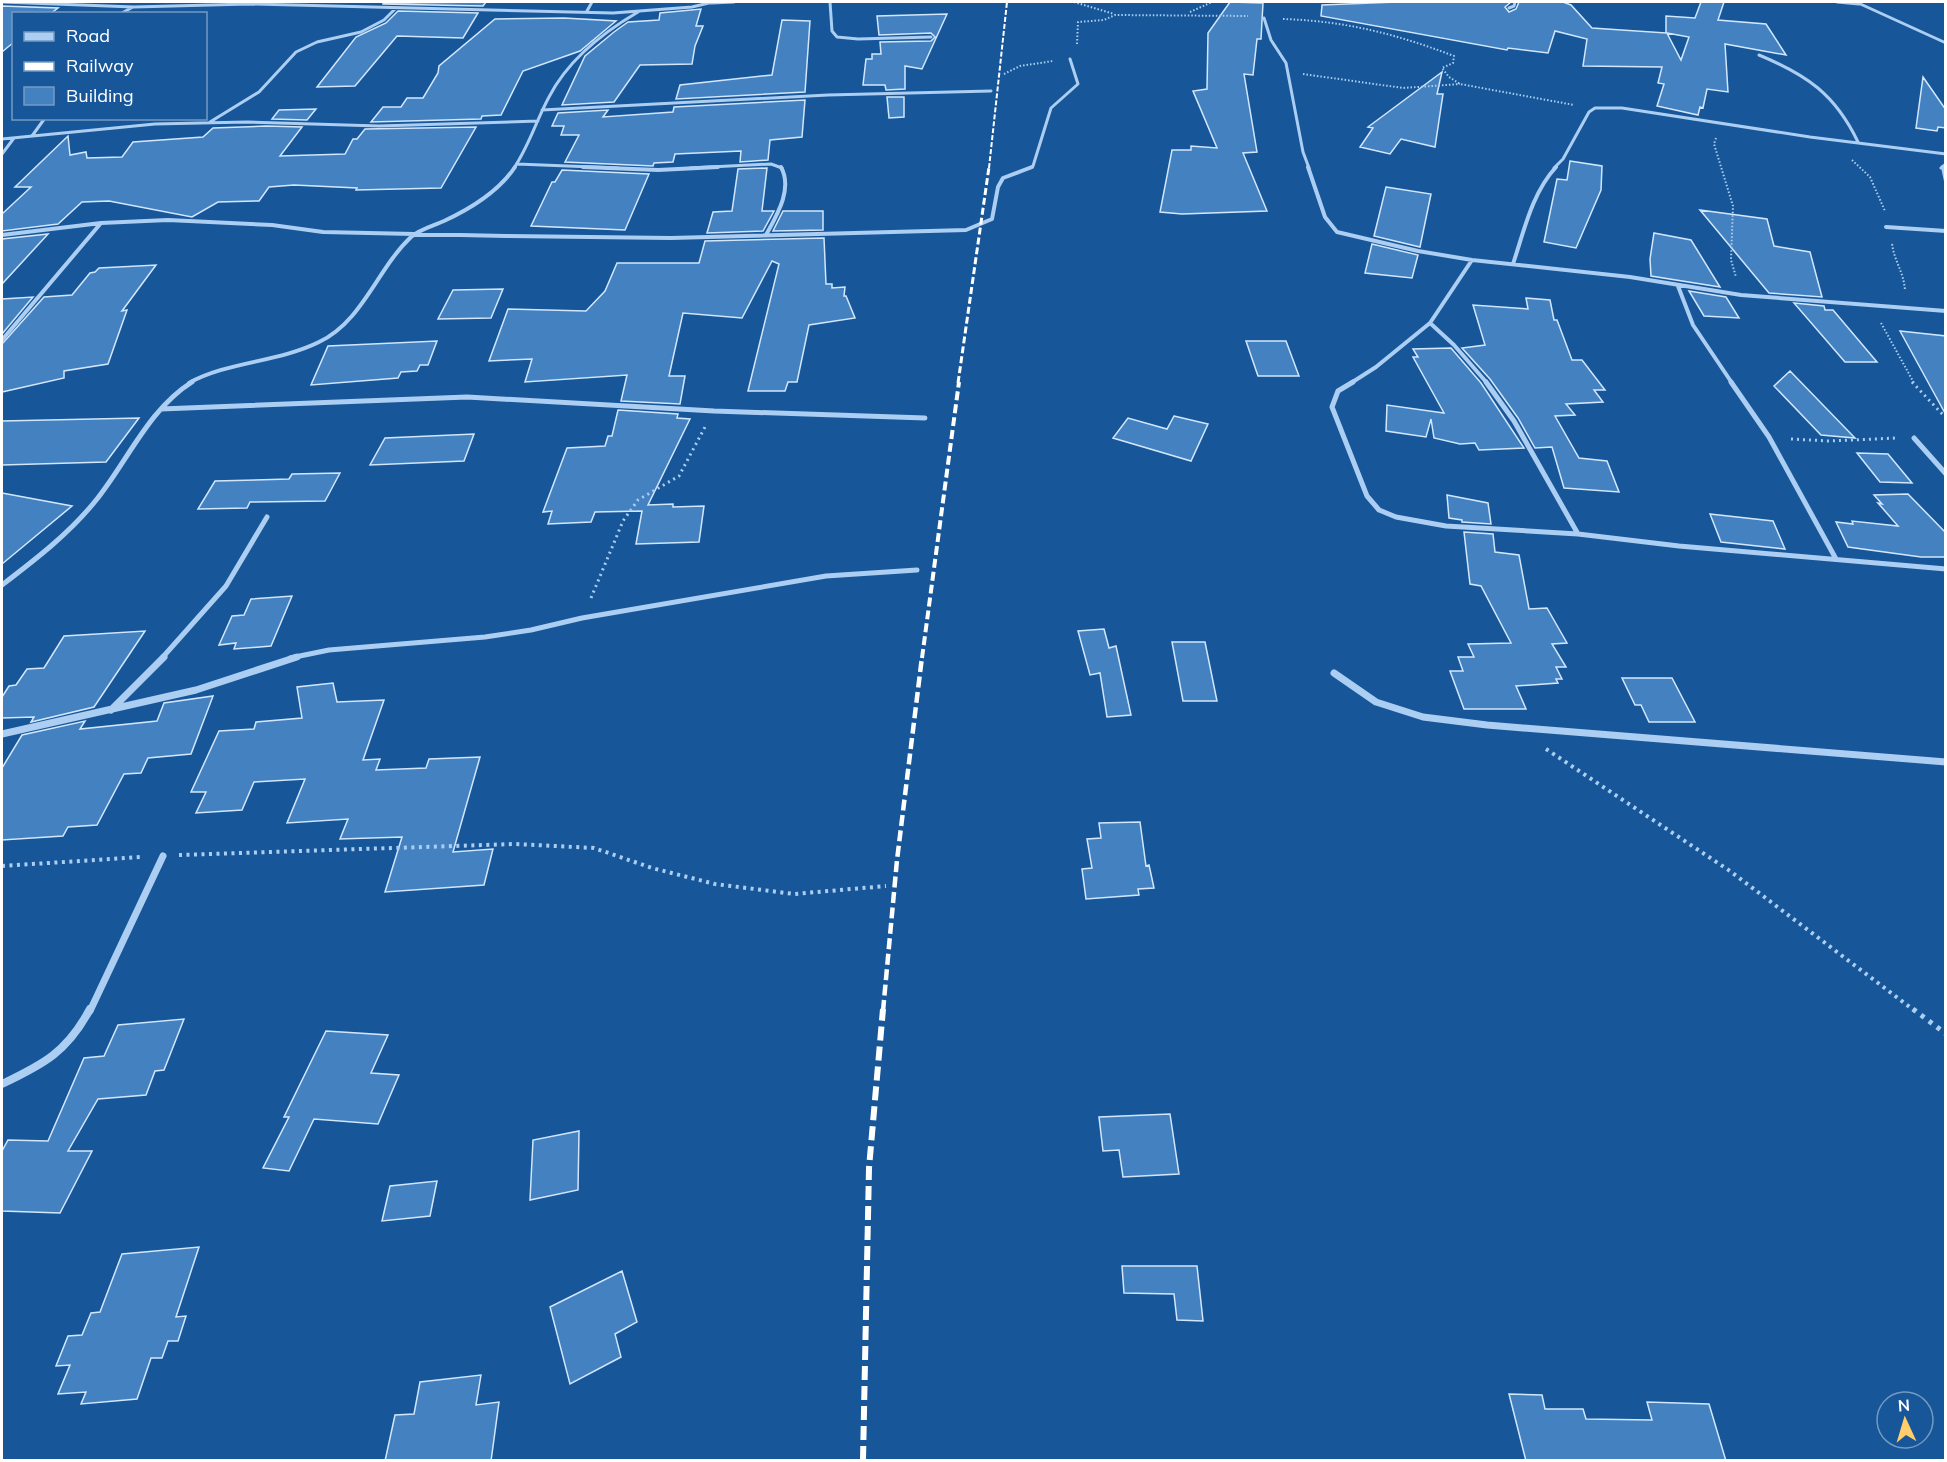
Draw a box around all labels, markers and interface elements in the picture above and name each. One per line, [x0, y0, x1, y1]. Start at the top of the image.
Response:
legend [12, 12, 207, 120]
text: Road [66, 24, 110, 47]
text: Railway [66, 54, 134, 77]
text: Building [66, 84, 134, 107]
north arrow [1875, 1390, 1935, 1450]
text: N [1897, 1395, 1911, 1415]

